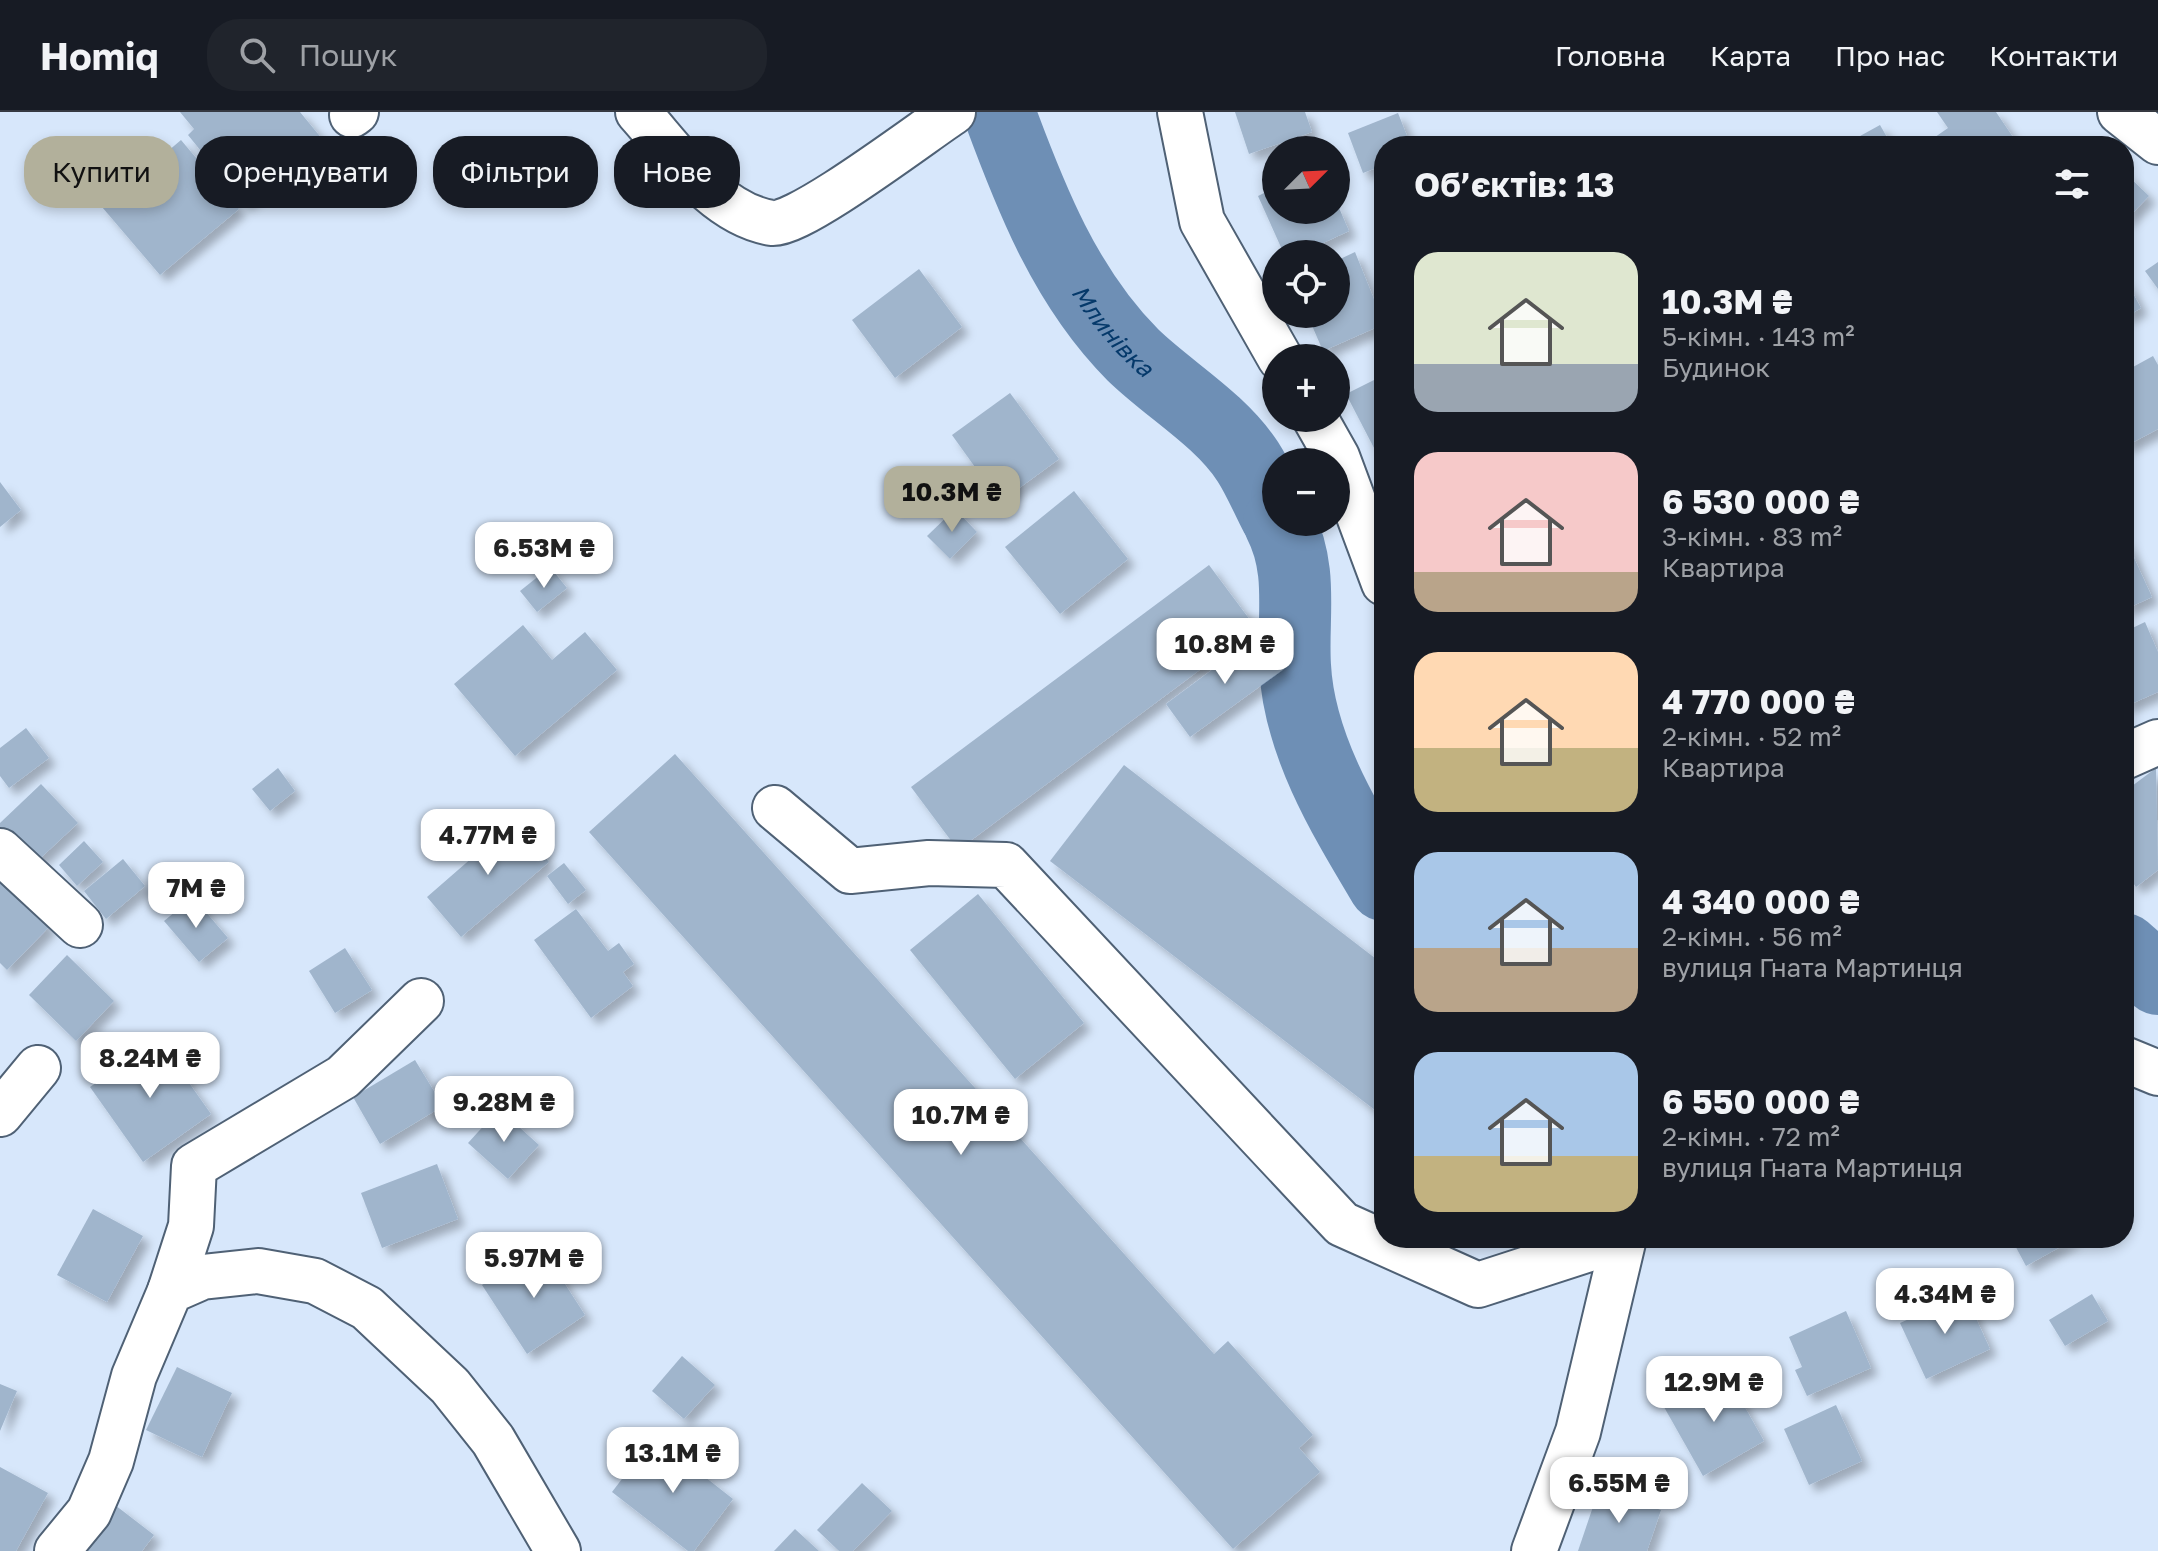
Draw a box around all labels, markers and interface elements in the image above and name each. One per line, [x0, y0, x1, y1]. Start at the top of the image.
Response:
search box [207, 19, 767, 91]
text: Homiq [40, 33, 159, 78]
icon: search [235, 33, 279, 77]
text: Пошук [299, 37, 398, 73]
text: Головна [1555, 39, 1666, 72]
text: Карта [1710, 39, 1791, 72]
text: Про нас [1835, 39, 1945, 72]
text: Контакти [1989, 39, 2118, 72]
chip: Купити [24, 136, 179, 208]
chip: Орендувати [195, 136, 417, 208]
chip: Фільтри [433, 136, 598, 208]
chip: Нове [614, 136, 740, 208]
north arrow [1262, 136, 1350, 224]
map controls [1262, 136, 1350, 536]
icon: filters [2050, 162, 2094, 206]
text: Об’єктів: 13 [1414, 164, 1615, 204]
button: locate [1262, 240, 1350, 328]
water label: Млинівка [1067, 279, 1161, 383]
text: 10.3M ₴ [1662, 281, 1793, 321]
icon: home [1478, 284, 1574, 380]
text: 5-кімн. · 143 m² [1662, 321, 1855, 352]
button: + [1262, 344, 1350, 432]
text: Будинок [1662, 352, 1770, 383]
button: − [1262, 448, 1350, 536]
pin: 10.3M ₴ [878, 466, 1026, 534]
text: 10.3M ₴ [902, 476, 1002, 507]
text: 6 530 000 ₴ [1662, 481, 1860, 521]
icon: home [1478, 484, 1574, 580]
text: 3-кімн. · 83 m² [1662, 521, 1842, 552]
pin: 6.53M ₴ [470, 522, 618, 590]
text: 6.53M ₴ [493, 532, 595, 563]
text: Квартира [1662, 552, 1785, 583]
pin: 10.8M ₴ [1151, 618, 1299, 686]
text: 10.8M ₴ [1175, 628, 1275, 659]
text: 4 770 000 ₴ [1662, 681, 1855, 721]
icon: home [1478, 684, 1574, 780]
text: 2-кімн. · 52 m² [1662, 721, 1841, 752]
text: Квартира [1662, 752, 1785, 783]
pin: 4.77M ₴ [414, 809, 562, 877]
text: 4.77M ₴ [439, 819, 537, 850]
pin: 7M ₴ [149, 862, 243, 930]
text: 7M ₴ [166, 872, 226, 903]
text: 4 340 000 ₴ [1662, 881, 1860, 921]
icon: home [1478, 884, 1574, 980]
text: 2-кімн. · 56 m² [1662, 921, 1842, 952]
text: вулиця Гната Мартинця [1662, 952, 1963, 983]
pin: 8.24M ₴ [76, 1032, 224, 1100]
text: 8.24M ₴ [99, 1042, 201, 1073]
pin: 9.28M ₴ [430, 1076, 578, 1144]
text: 6 550 000 ₴ [1662, 1081, 1860, 1121]
icon: home [1478, 1084, 1574, 1180]
text: 9.28M ₴ [453, 1086, 555, 1117]
pin: 10.7M ₴ [887, 1089, 1035, 1157]
text: 10.7M ₴ [912, 1099, 1010, 1130]
text: 2-кімн. · 72 m² [1662, 1121, 1840, 1152]
text: вулиця Гната Мартинця [1662, 1152, 1963, 1183]
pin: 5.97M ₴ [460, 1232, 608, 1300]
text: 5.97M ₴ [484, 1242, 584, 1273]
pin: 4.34M ₴ [1871, 1268, 2019, 1336]
text: 4.34M ₴ [1894, 1278, 1996, 1309]
pin: 12.9M ₴ [1640, 1356, 1788, 1424]
text: 12.9M ₴ [1664, 1366, 1764, 1397]
pin: 13.1M ₴ [599, 1427, 747, 1495]
text: 13.1M ₴ [625, 1437, 721, 1468]
pin: 6.55M ₴ [1545, 1457, 1693, 1525]
text: 6.55M ₴ [1568, 1467, 1670, 1498]

